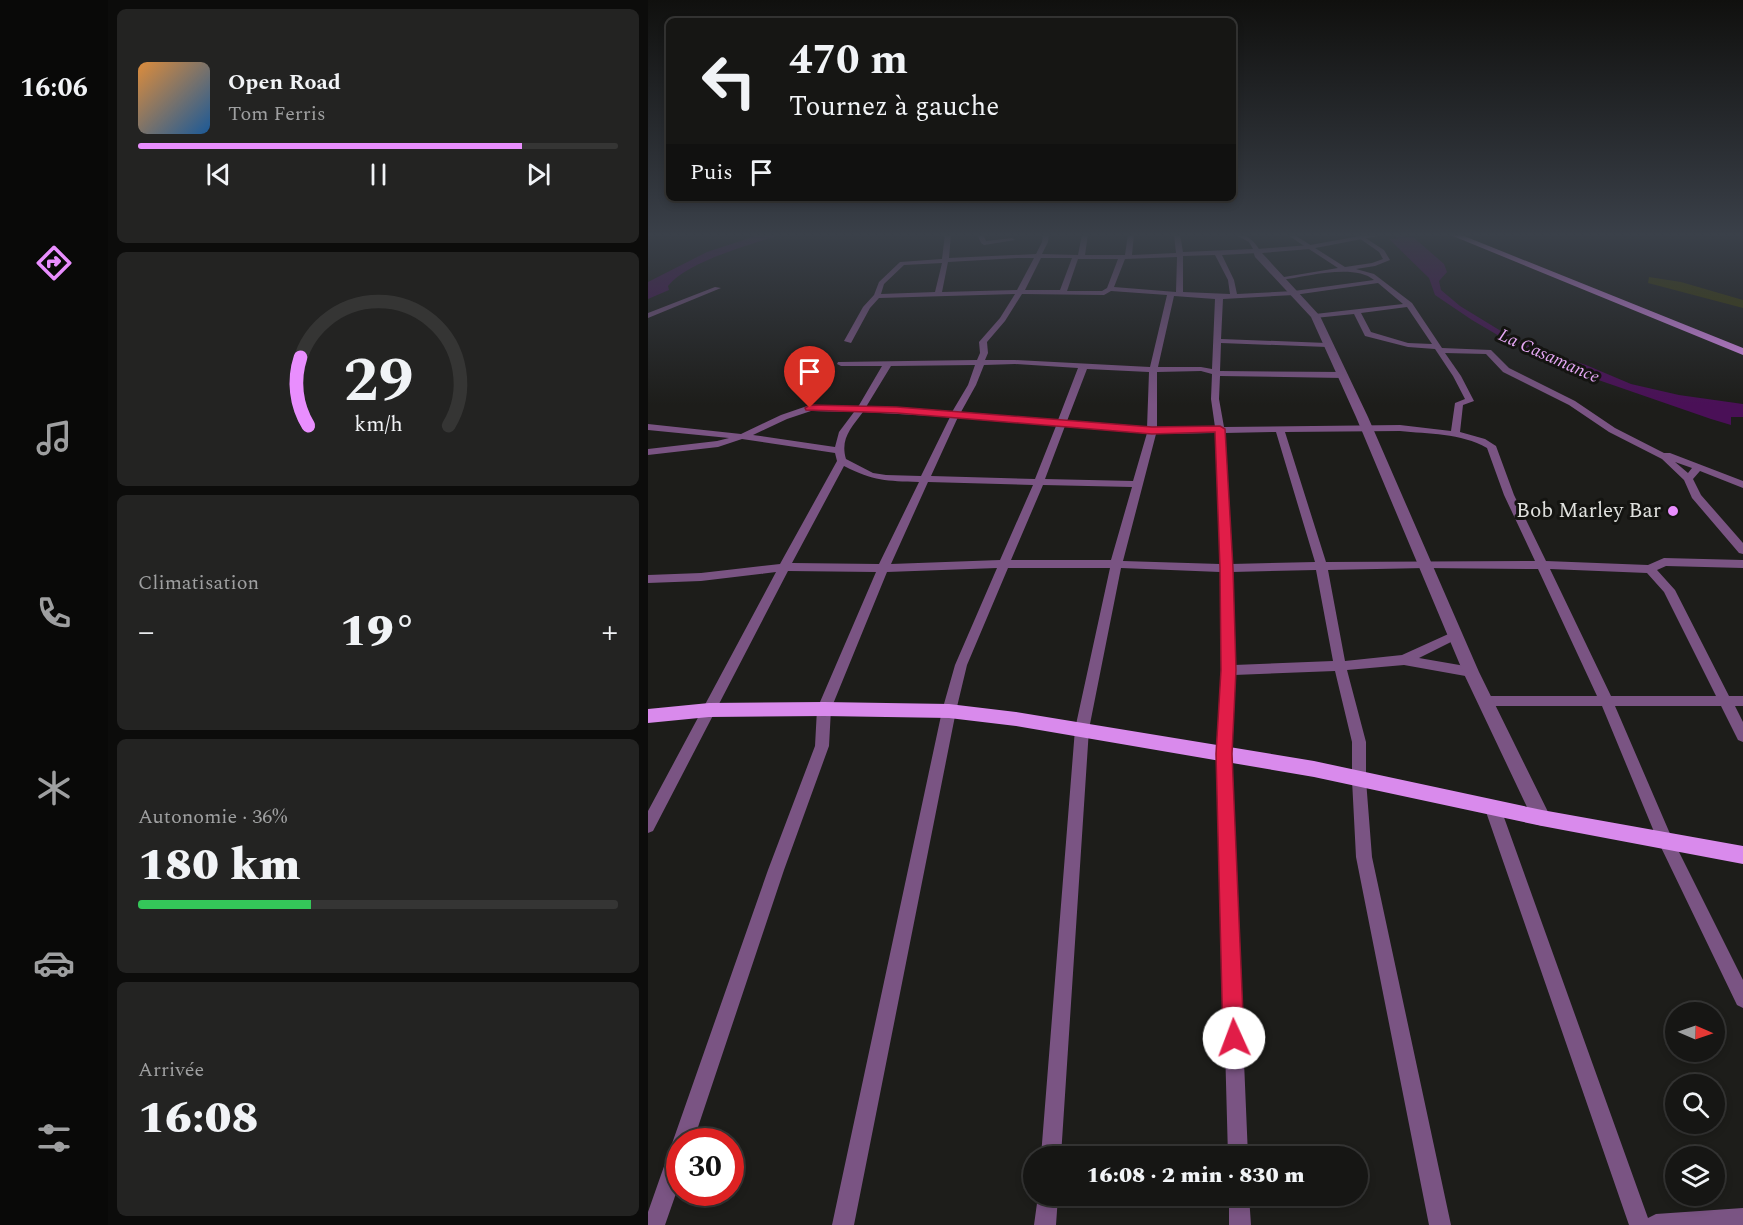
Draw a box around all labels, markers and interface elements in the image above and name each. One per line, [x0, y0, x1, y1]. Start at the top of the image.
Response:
text: 470 m [789, 29, 908, 92]
icon: left [690, 42, 768, 120]
text: Open Road [228, 66, 341, 99]
text: 16:06 [20, 67, 88, 109]
text: Tournez à gauche [789, 86, 999, 128]
text: Tom Ferris [228, 99, 326, 129]
text: Puis [690, 156, 733, 189]
icon: arrive [745, 156, 778, 189]
icon: previous [202, 158, 235, 191]
icon: pause [362, 158, 395, 191]
icon: next [522, 158, 555, 191]
icon: directions [33, 242, 75, 284]
water label: La Casamance [1494, 322, 1604, 390]
text: 29 [343, 334, 413, 429]
pin [784, 346, 835, 408]
icon: arrive [793, 355, 826, 388]
text: km/h [354, 409, 402, 442]
icon: music [33, 417, 75, 459]
place label: Bob Marley Bar [1516, 495, 1661, 527]
marker: Bob Marley Bar [1666, 504, 1680, 518]
text: Climatisation [138, 568, 259, 598]
icon: phone [33, 592, 75, 634]
text: 19° [340, 597, 416, 666]
text: − [138, 607, 155, 657]
text: + [601, 607, 618, 657]
icon: climate [33, 767, 75, 809]
text: Autonomie · 36% [138, 802, 287, 832]
text: 180 km [138, 831, 300, 900]
icon: car [33, 942, 75, 984]
north arrow [1665, 1002, 1725, 1062]
map controls [1665, 1002, 1725, 1206]
position arrow [1202, 1006, 1266, 1070]
text: Arrivée [138, 1055, 204, 1085]
button: search [1665, 1074, 1725, 1134]
text: 16:08 [138, 1084, 259, 1153]
icon: filters [33, 1117, 75, 1159]
speed limit sign: 30 [666, 1128, 744, 1206]
button: layers [1665, 1146, 1725, 1206]
text: 16:08 · 2 min · 830 m [1086, 1159, 1305, 1192]

